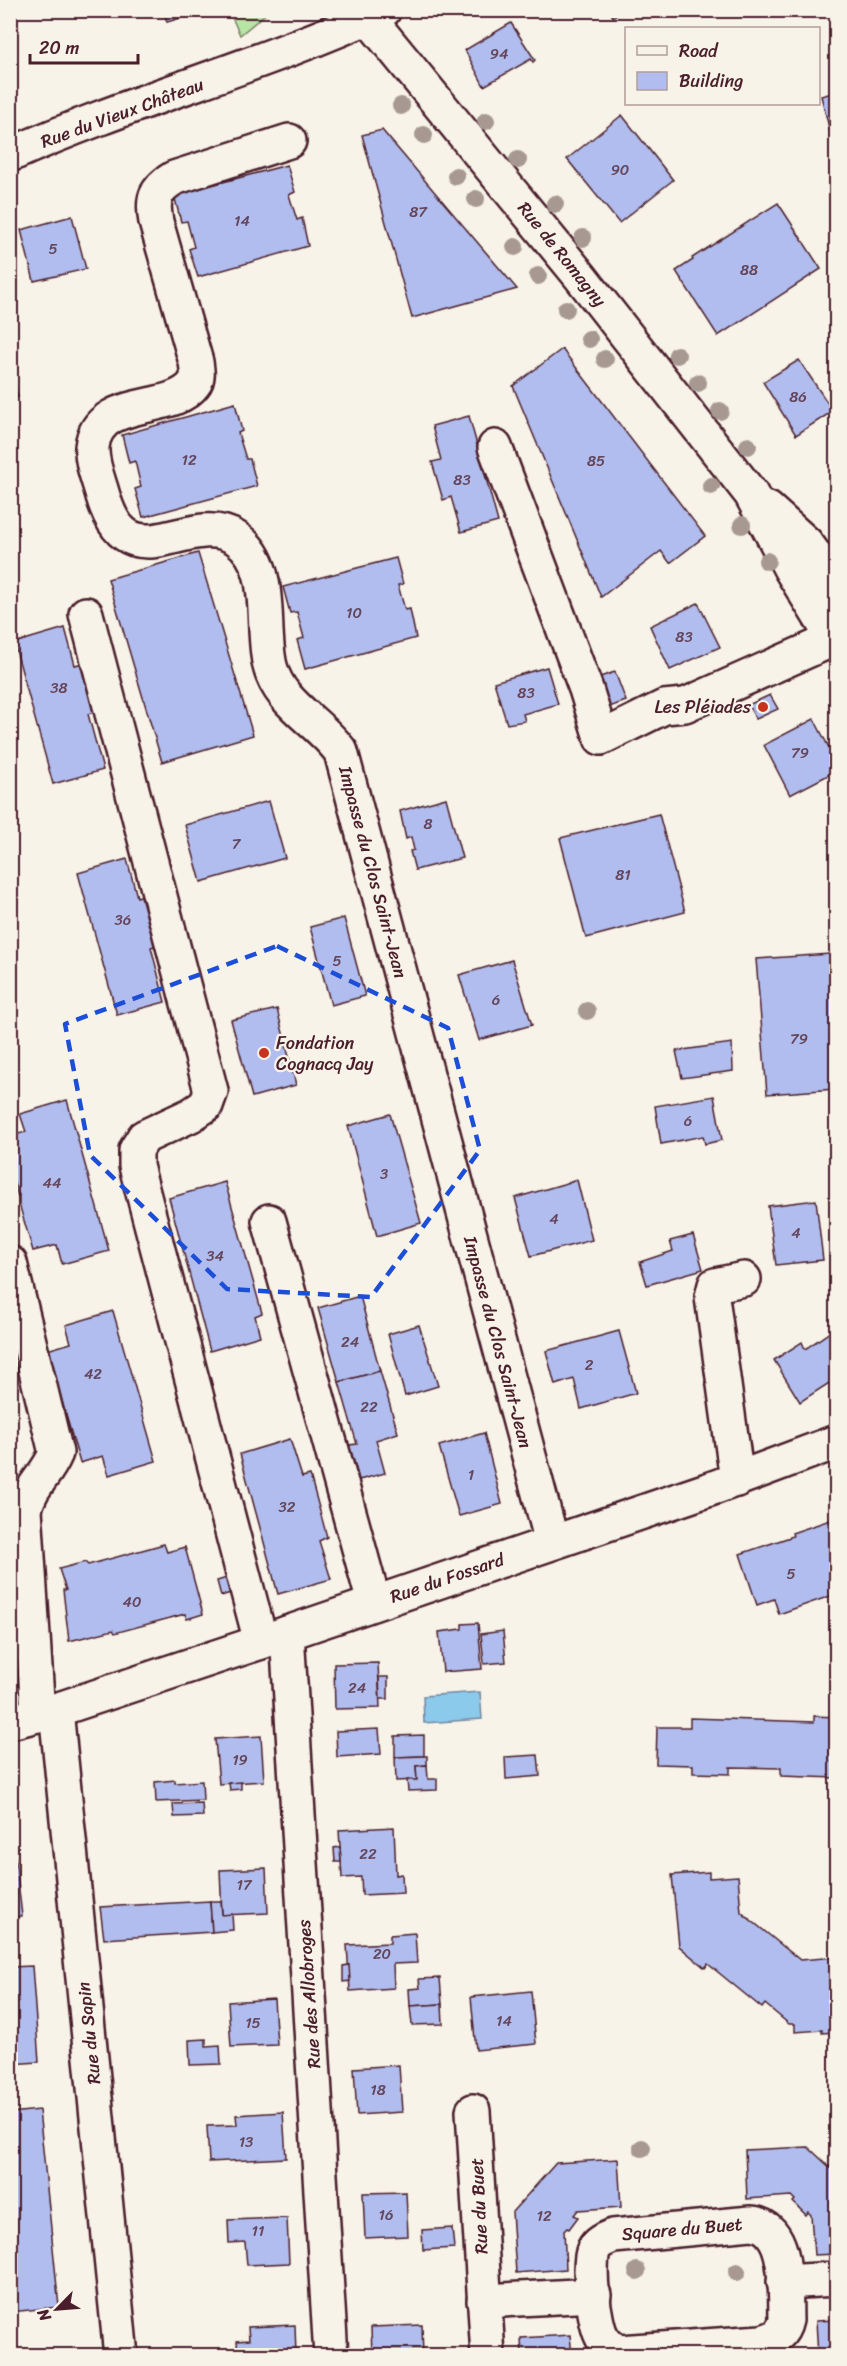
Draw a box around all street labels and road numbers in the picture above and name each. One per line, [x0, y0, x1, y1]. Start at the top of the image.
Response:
street label: Rue du Vieux Château [36, 68, 208, 157]
street label: Rue de Romagny [509, 194, 615, 314]
street label: Impasse du Clos Saint-Jean [329, 761, 417, 982]
street label: Impasse du Clos Saint-Jean [454, 1231, 542, 1452]
street label: Rue du Fossard [386, 1543, 510, 1612]
street label: Rue des Allobroges [288, 1918, 330, 2069]
street label: Rue du Sapin [68, 1980, 110, 2086]
street label: Rue du Buet [460, 2157, 498, 2255]
street label: Square du Buet [620, 2208, 744, 2250]

